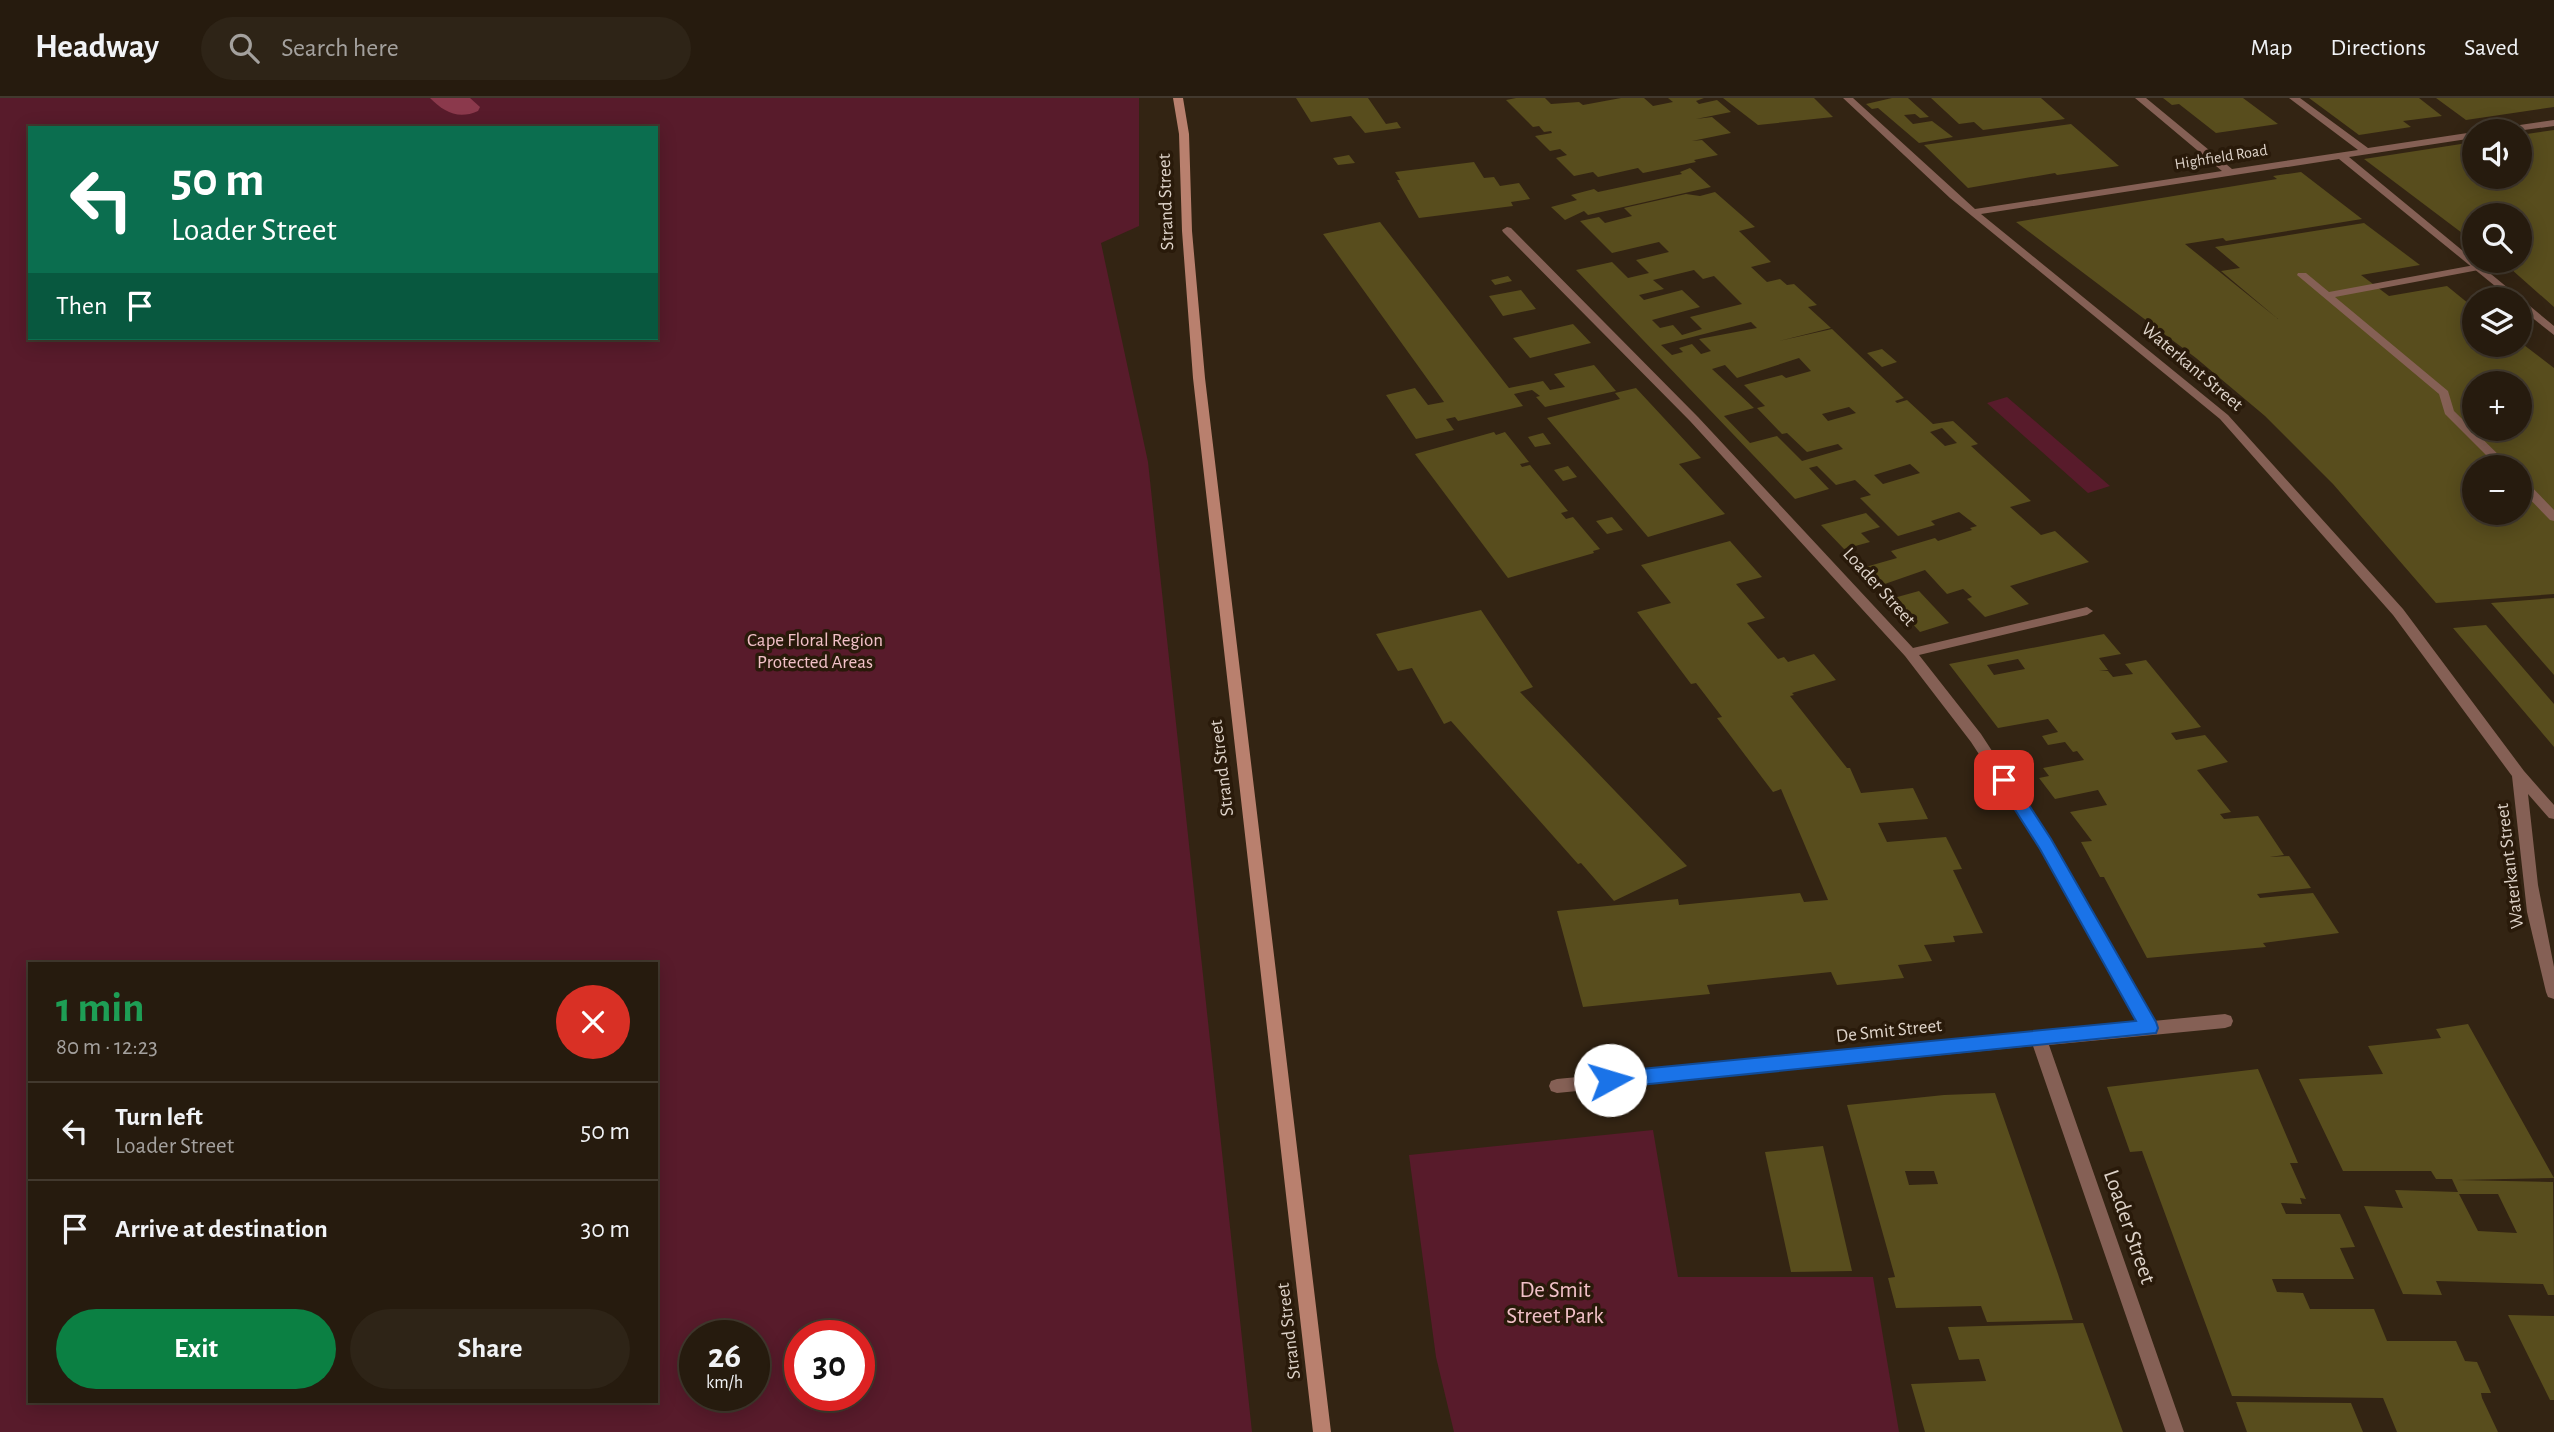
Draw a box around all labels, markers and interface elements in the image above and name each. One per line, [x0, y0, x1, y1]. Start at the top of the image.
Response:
search box [201, 17, 691, 80]
icon: search [225, 29, 263, 67]
text: Headway [35, 31, 159, 64]
text: Search here [281, 35, 399, 61]
text: Map [2250, 36, 2292, 60]
text: Directions [2330, 36, 2426, 60]
text: Saved [2464, 36, 2519, 60]
map controls [2462, 119, 2532, 525]
button: sound [2462, 119, 2532, 189]
street label: Highfield Road [2173, 142, 2269, 172]
street label: Strand Street [1155, 153, 1177, 251]
icon: left [56, 154, 147, 245]
text: 50 m [171, 156, 265, 205]
button: search [2462, 203, 2532, 273]
text: Loader Street [171, 214, 337, 246]
icon: arrive [121, 287, 159, 325]
button: layers [2462, 287, 2532, 357]
text: Then [56, 293, 107, 319]
street label: Waterkant Street [2138, 319, 2246, 415]
button: + [2462, 371, 2532, 441]
button: − [2462, 455, 2532, 525]
street label: Loader Street [1839, 544, 1919, 630]
park label: Cape Floral Region Protected Areas [747, 631, 883, 672]
street label: Strand Street [1207, 719, 1237, 817]
pin [1974, 750, 2034, 810]
icon: arrive [1985, 761, 2023, 799]
street label: Waterkant Street [2493, 802, 2527, 930]
button: close [556, 985, 630, 1059]
text: 1 min [56, 987, 145, 1029]
street label: De Smit Street [1835, 1016, 1943, 1046]
text: 80 m · 12:23 [56, 1036, 158, 1059]
position arrow [1573, 1043, 1647, 1117]
text: Turn left [115, 1104, 203, 1130]
icon: left [56, 1112, 94, 1150]
text: 50 m [580, 1118, 630, 1144]
text: Loader Street [115, 1135, 234, 1158]
street label: Loader Street [2099, 1167, 2159, 1288]
icon: arrive [56, 1210, 94, 1248]
text: Arrive at destination [115, 1216, 328, 1242]
text: 30 m [580, 1216, 630, 1242]
park label: De Smit Street Park [1506, 1279, 1604, 1328]
street label: Strand Street [1274, 1282, 1304, 1380]
button: Exit [56, 1309, 336, 1389]
button: Share [350, 1309, 630, 1389]
speed limit sign: 30 [784, 1320, 875, 1411]
text: 26 [708, 1339, 741, 1374]
text: km/h [706, 1374, 743, 1392]

